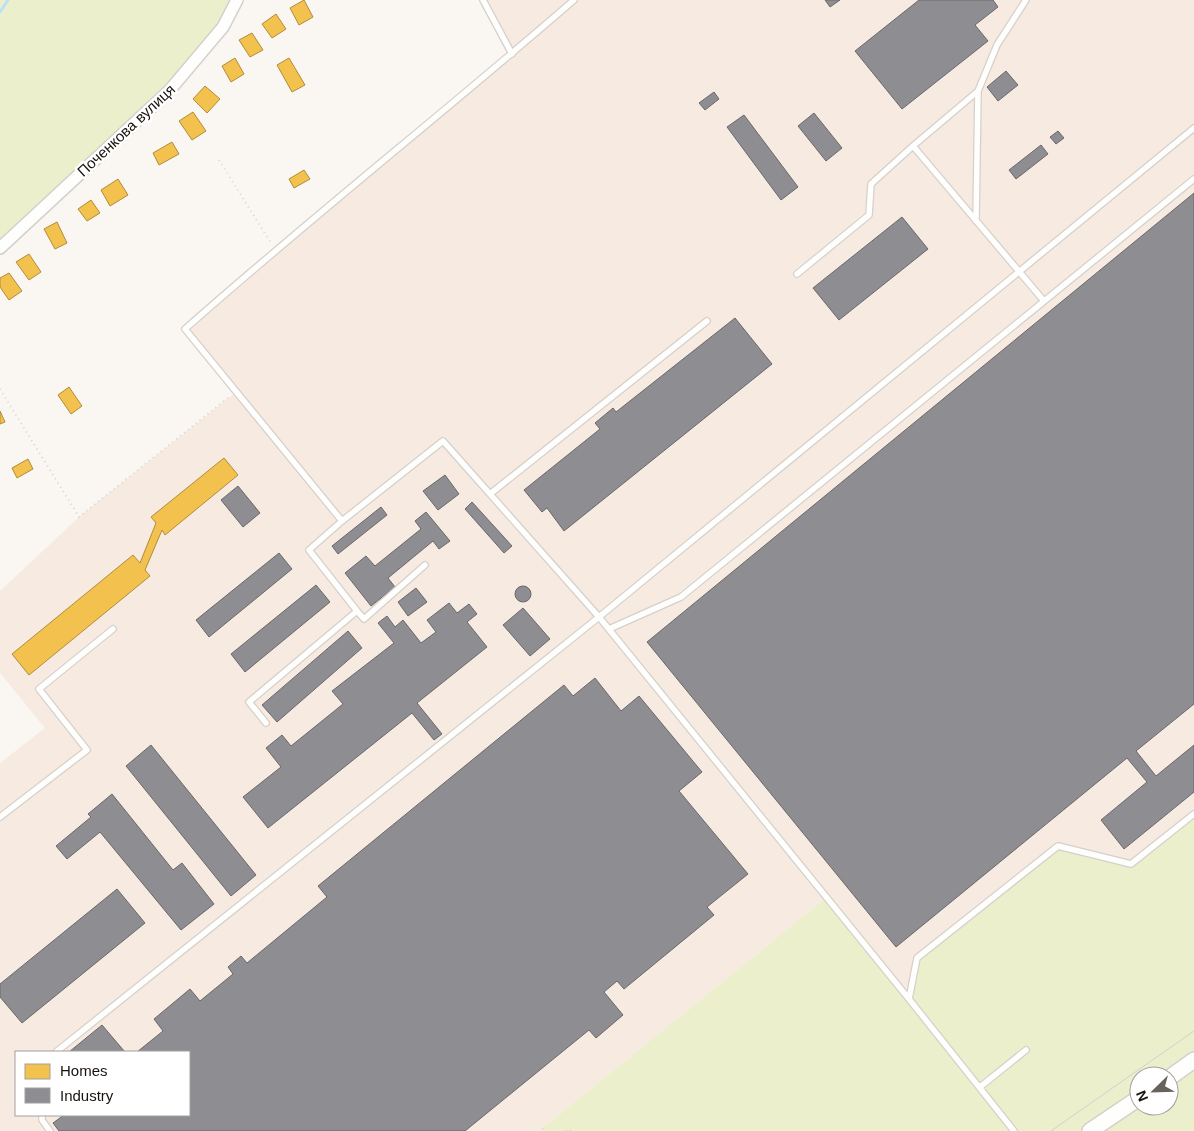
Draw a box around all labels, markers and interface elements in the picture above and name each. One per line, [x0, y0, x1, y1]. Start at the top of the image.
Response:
street label: Поченкова вулиця [74, 80, 178, 180]
legend [15, 1051, 190, 1116]
text: Homes [60, 1062, 108, 1079]
north arrow [1129, 1066, 1179, 1116]
text: Industry [60, 1087, 114, 1104]
text: N [1133, 1088, 1151, 1104]

